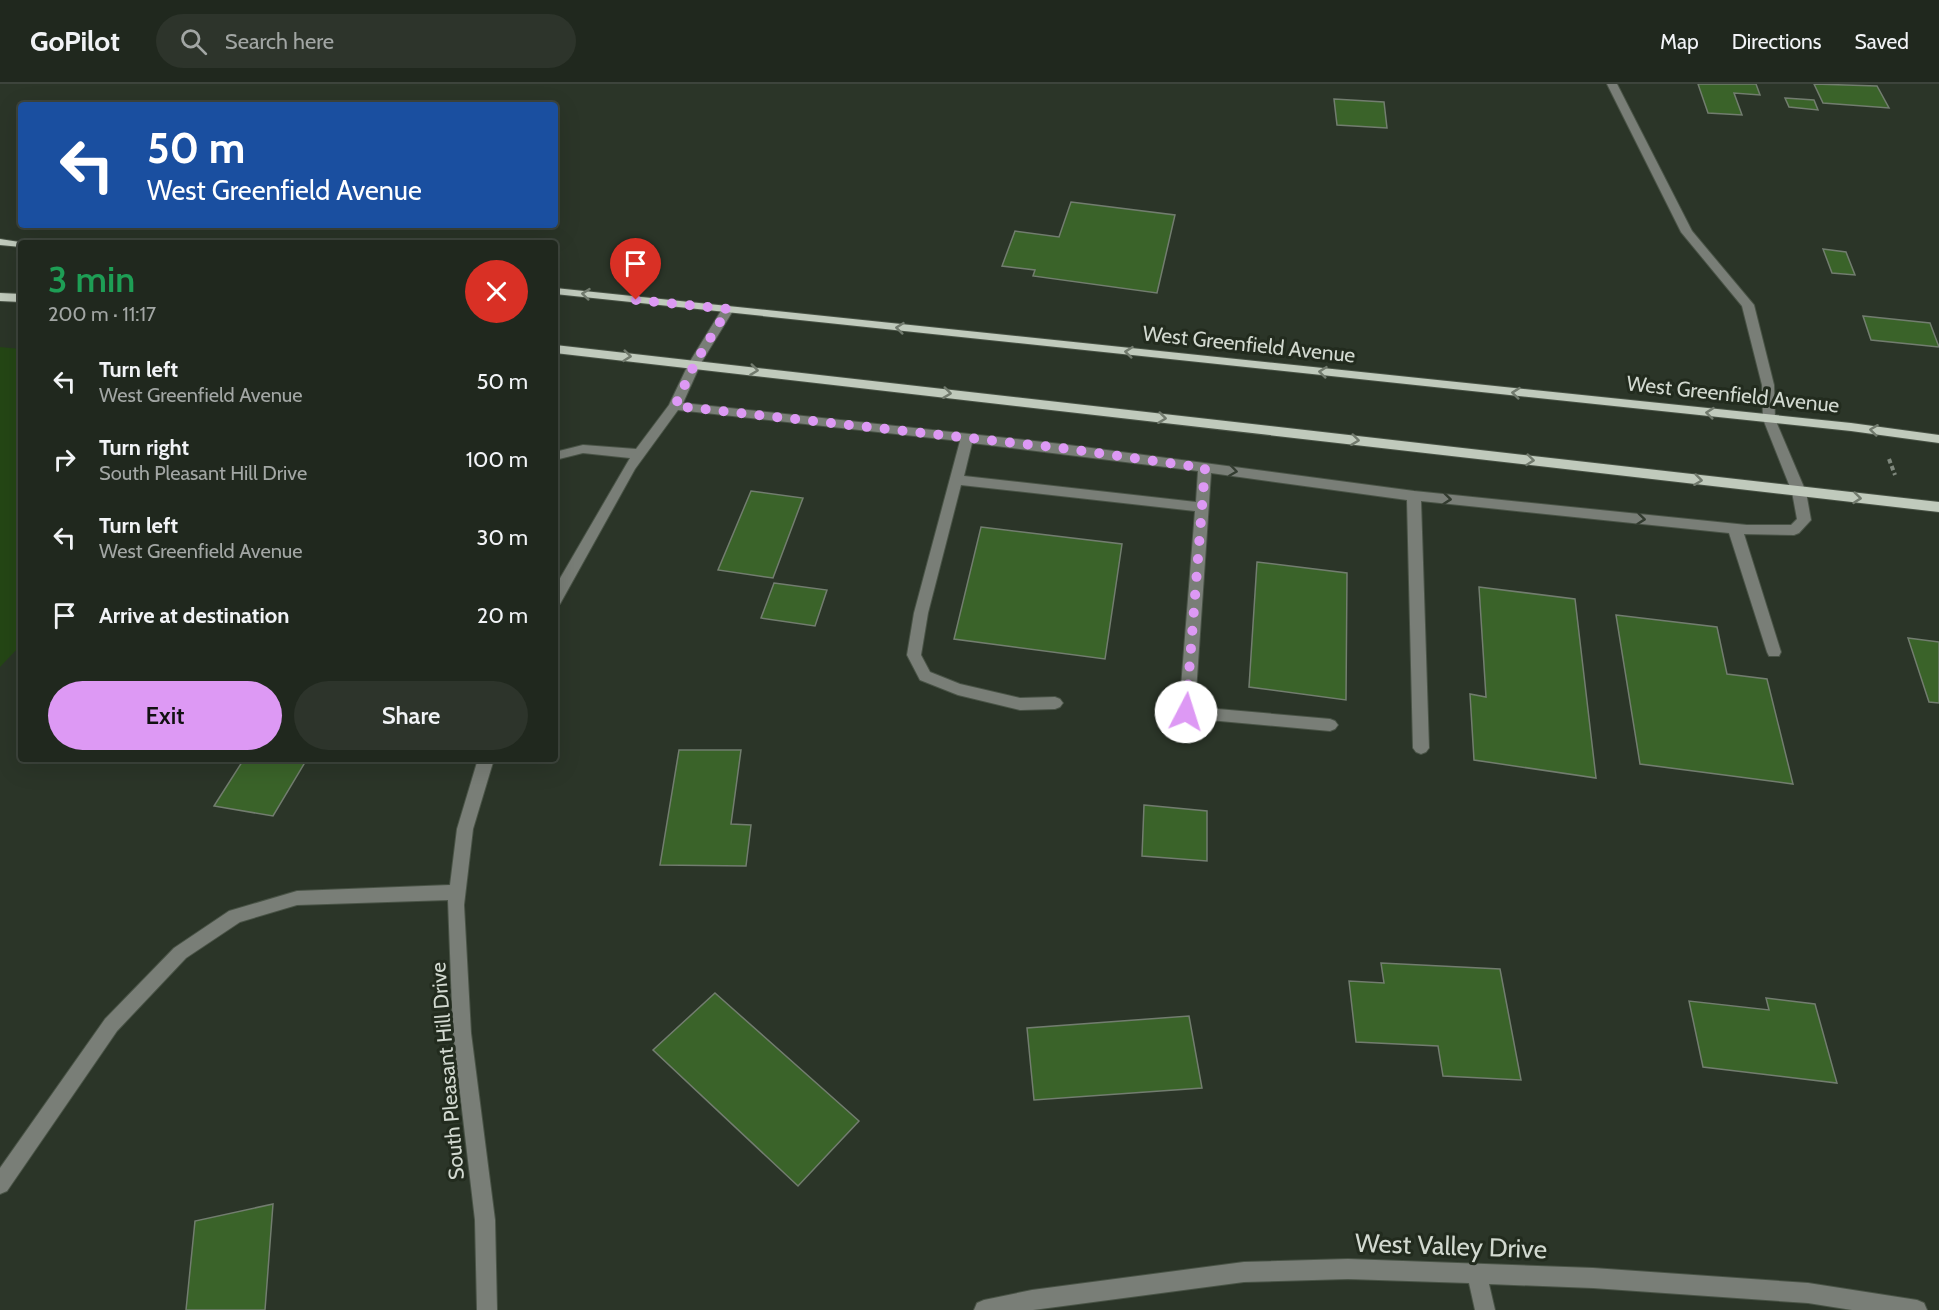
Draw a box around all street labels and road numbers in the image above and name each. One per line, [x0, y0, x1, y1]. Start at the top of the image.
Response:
street label: West Greenfield Avenue [1141, 320, 1357, 368]
street label: West Greenfield Avenue [1625, 370, 1841, 418]
street label: South Pleasant Hill Drive [425, 961, 469, 1181]
street label: West Valley Drive [1354, 1227, 1548, 1265]

